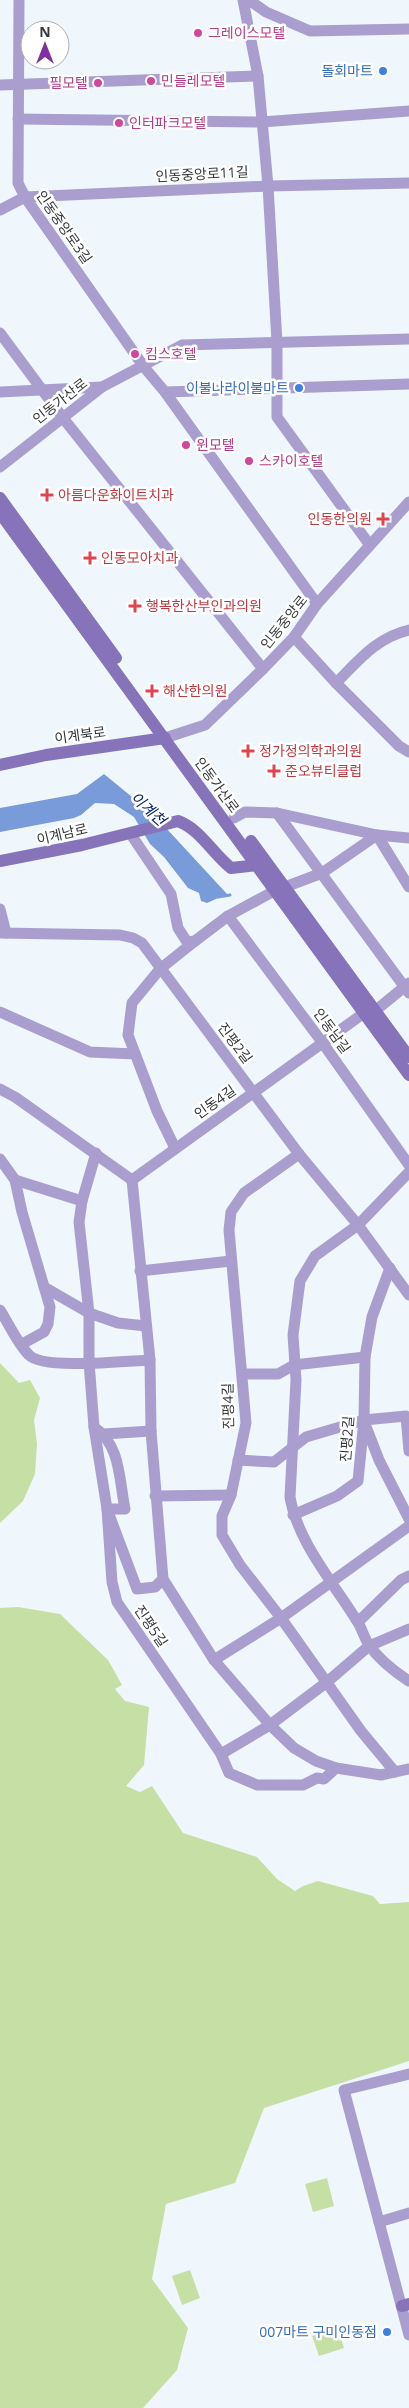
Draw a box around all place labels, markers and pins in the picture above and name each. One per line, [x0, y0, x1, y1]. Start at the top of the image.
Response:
place label: 그레이스모텔 [208, 23, 285, 42]
marker: 그레이스모텔 [192, 27, 204, 39]
place label: 돌회마트 [321, 61, 373, 80]
marker: 돌회마트 [377, 65, 389, 77]
place label: 민들레모텔 [161, 71, 225, 90]
place label: 필모텔 [49, 73, 88, 92]
marker: 민들레모텔 [145, 75, 157, 87]
marker: 필모텔 [92, 77, 104, 89]
place label: 인터파크모텔 [129, 113, 206, 132]
marker: 인터파크모텔 [113, 117, 125, 129]
place label: 킴스호텔 [145, 344, 197, 363]
marker: 킴스호텔 [129, 348, 141, 360]
place label: 이불나라이불마트 [186, 378, 289, 397]
marker: 이불나라이불마트 [293, 382, 305, 394]
place label: 윈모텔 [196, 435, 235, 454]
marker: 윈모텔 [180, 439, 192, 451]
place label: 스카이호텔 [259, 451, 323, 470]
marker: 스카이호텔 [243, 455, 255, 467]
place label: 아름다운화이트치과 [58, 485, 174, 504]
marker: 아름다운화이트치과 [40, 488, 54, 502]
place label: 인동한의원 [308, 509, 372, 528]
marker: 인동한의원 [376, 512, 390, 526]
place label: 인동모아치과 [101, 548, 178, 567]
marker: 인동모아치과 [83, 551, 97, 565]
place label: 행복한산부인과의원 [146, 596, 262, 615]
marker: 행복한산부인과의원 [128, 599, 142, 613]
place label: 해산한의원 [163, 681, 227, 700]
marker: 해산한의원 [145, 684, 159, 698]
place label: 정가정의학과의원 [259, 741, 362, 760]
marker: 정가정의학과의원 [241, 744, 255, 758]
place label: 준오뷰티클럽 [285, 761, 362, 780]
marker: 준오뷰티클럽 [267, 764, 281, 778]
place label: 007마트 구미인동점 [259, 2322, 377, 2341]
marker: 007마트 구미인동점 [381, 2326, 393, 2338]

